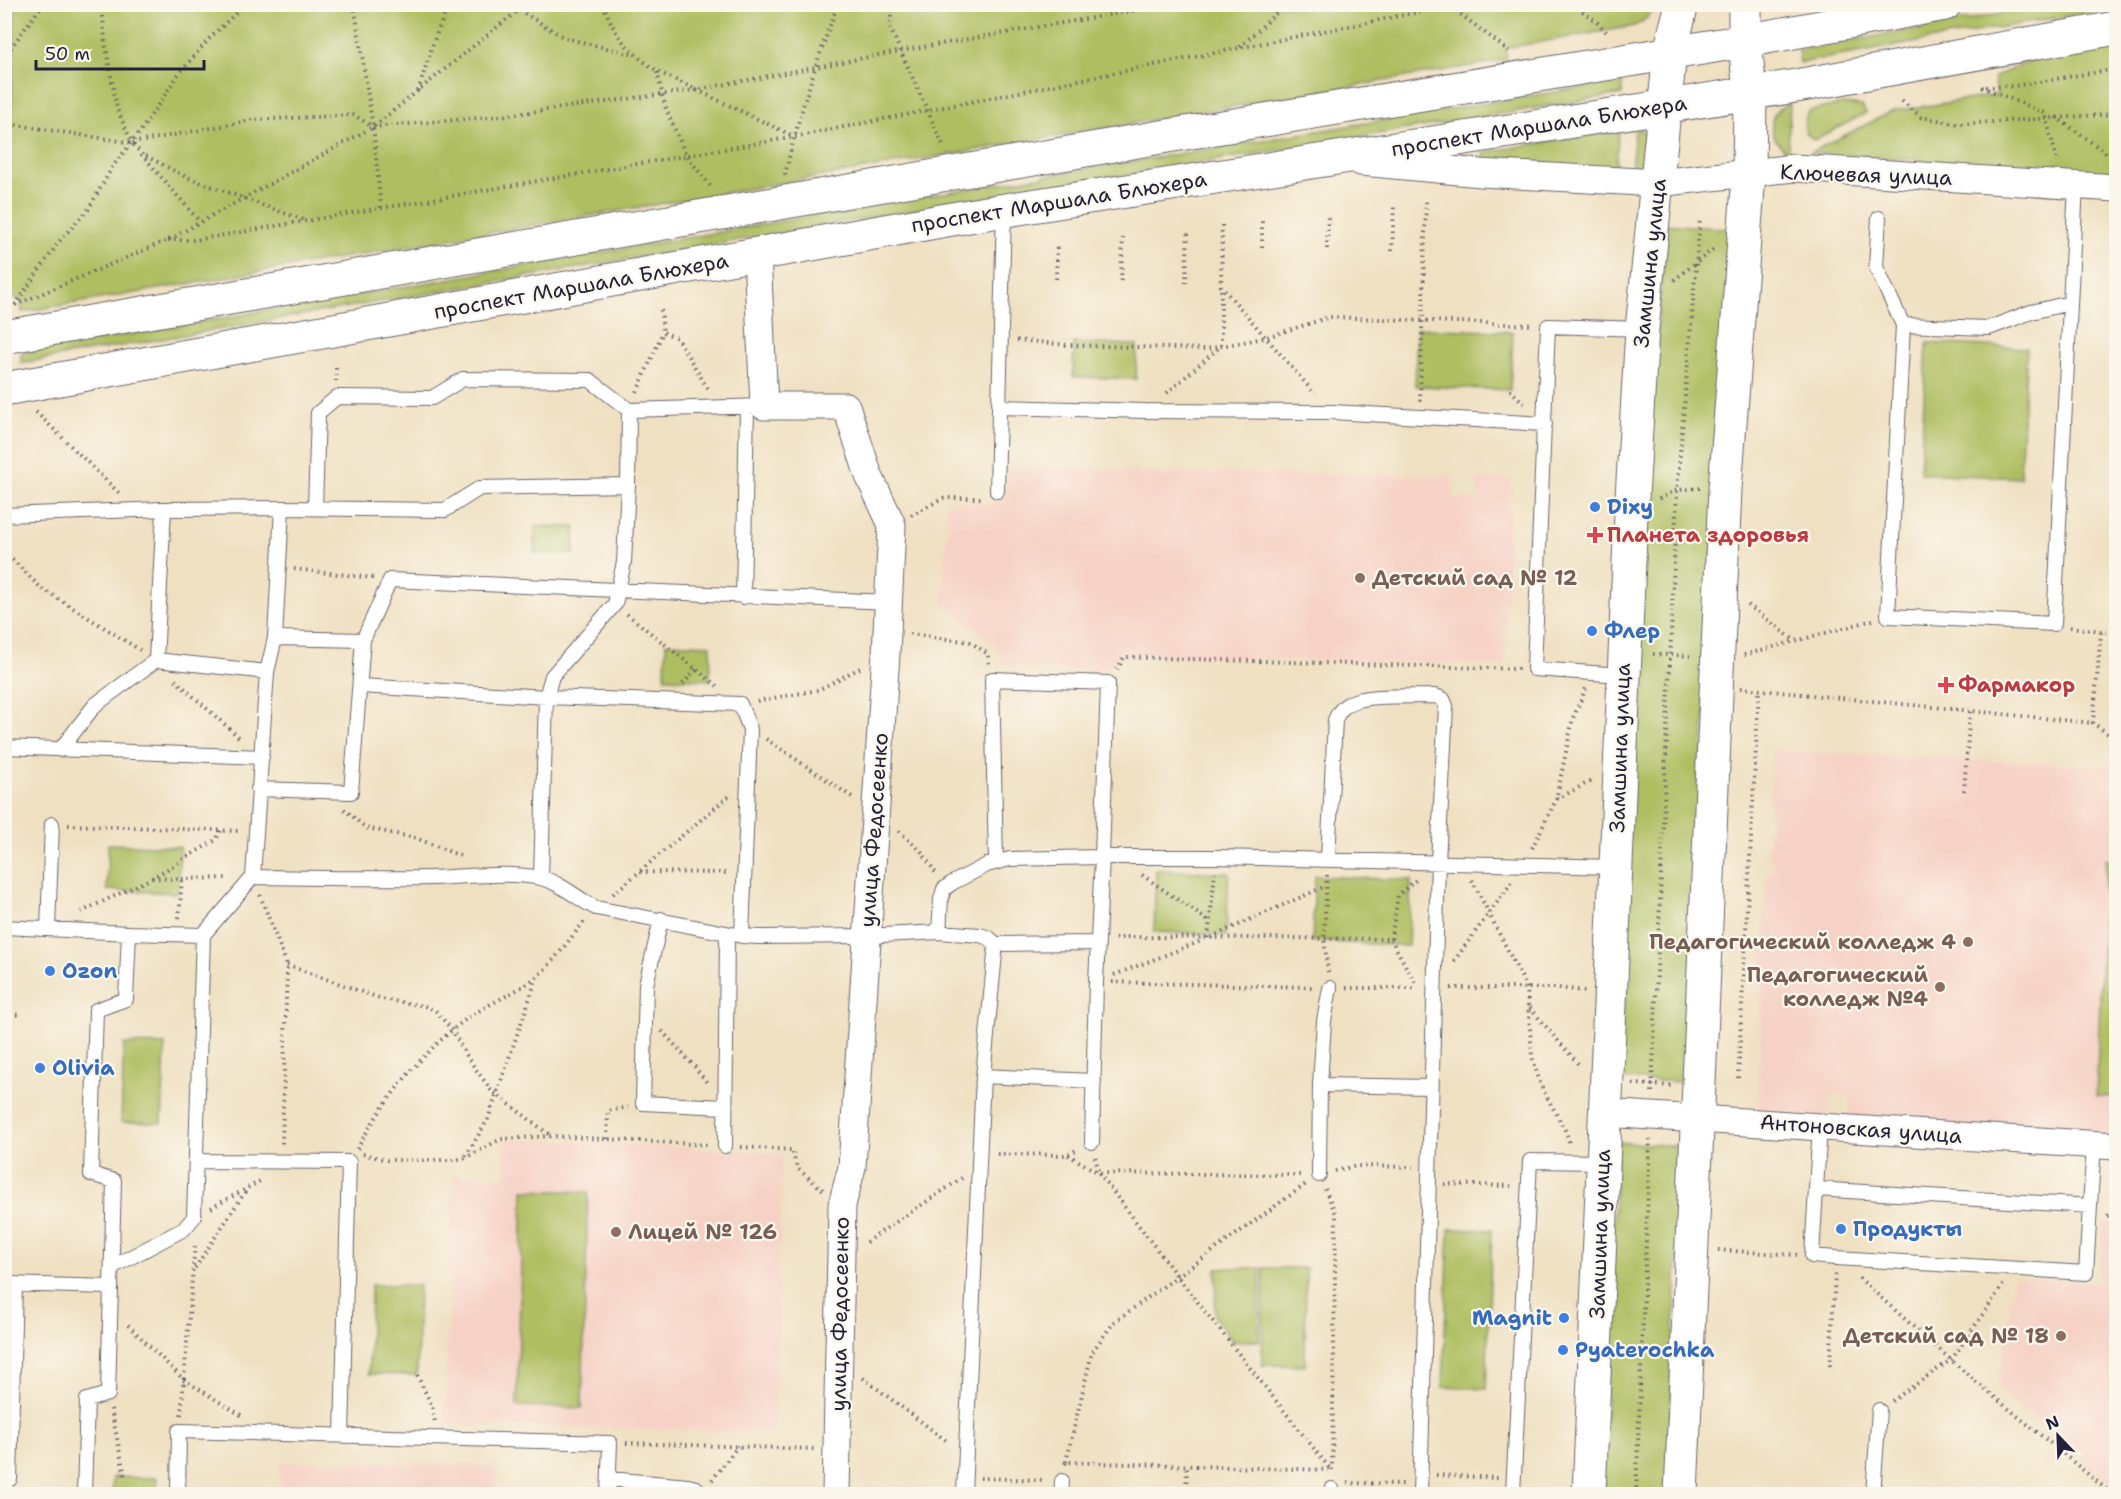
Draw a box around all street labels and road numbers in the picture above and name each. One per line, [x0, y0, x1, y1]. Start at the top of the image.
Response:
street label: проспект Маршала Блюхера [1389, 89, 1689, 163]
street label: Ключевая улица [1780, 158, 1952, 192]
street label: проспект Маршала Блюхера [909, 165, 1209, 239]
street label: Замшина улица [1627, 177, 1673, 349]
street label: проспект Маршала Блюхера [431, 246, 731, 326]
street label: Замшина улица [1603, 663, 1637, 833]
street label: улица Федосеенко [853, 732, 895, 928]
street label: Антоновская улица [1759, 1108, 1963, 1150]
street label: Замшина улица [1583, 1149, 1617, 1319]
street label: улица Федосеенко [824, 1216, 856, 1412]

